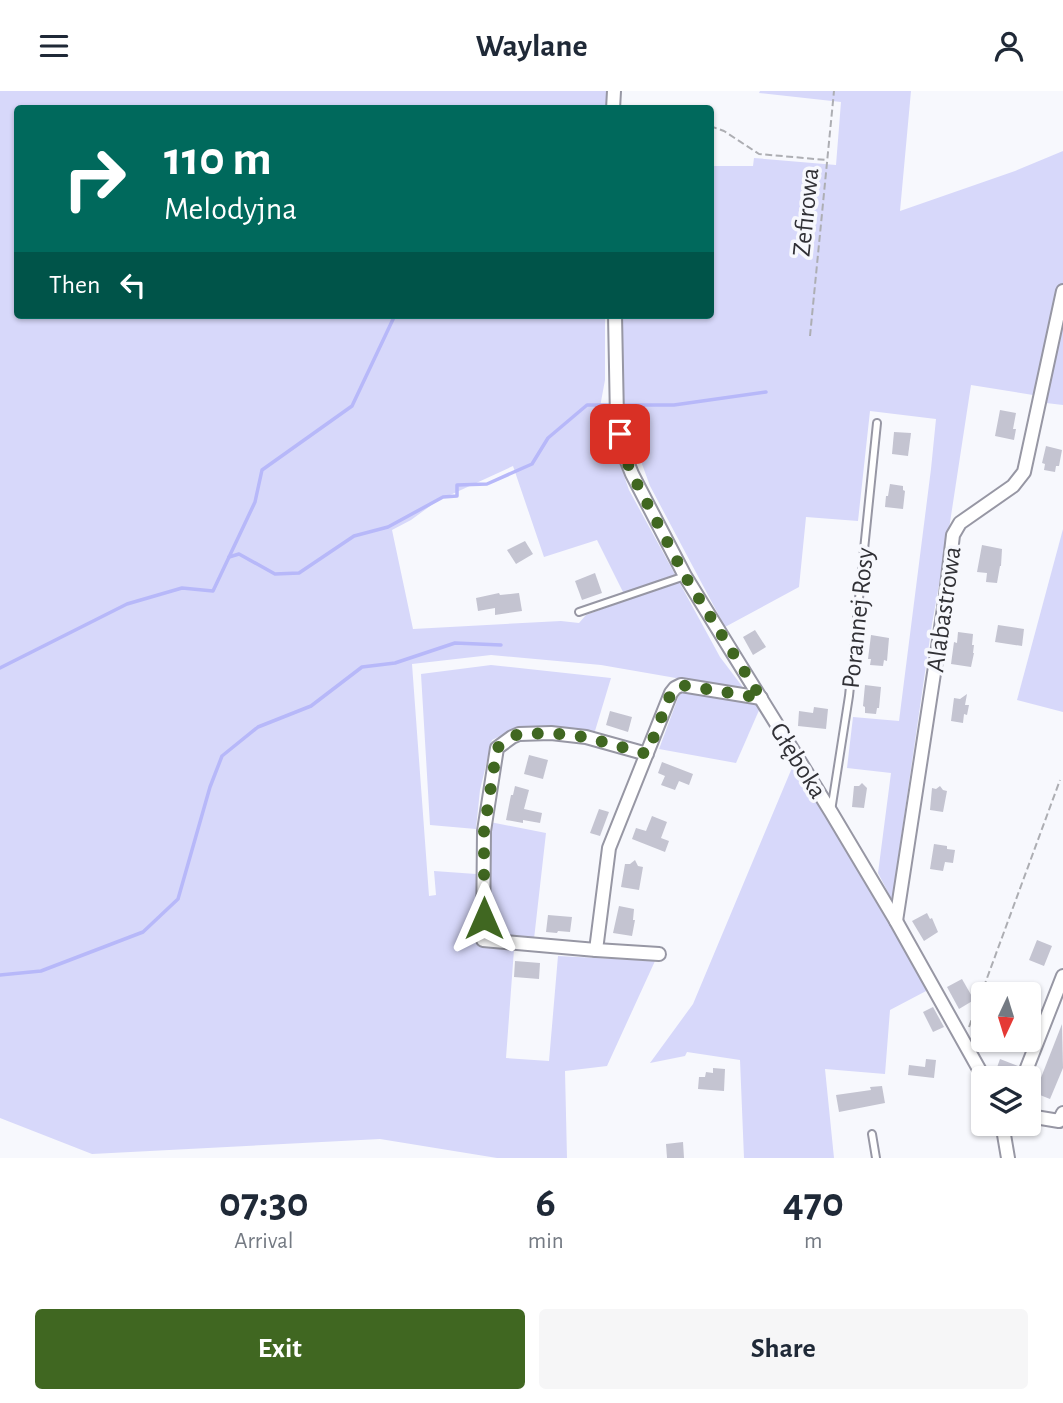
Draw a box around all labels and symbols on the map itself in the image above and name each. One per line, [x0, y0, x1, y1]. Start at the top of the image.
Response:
street label: Zefirowa [788, 166, 824, 258]
pin [590, 404, 650, 464]
street label: Alabastrowa [922, 545, 966, 674]
street label: Porannej Rosy [838, 546, 878, 690]
street label: Głęboka [765, 718, 831, 803]
position arrow [447, 881, 521, 955]
north arrow [971, 982, 1041, 1052]

